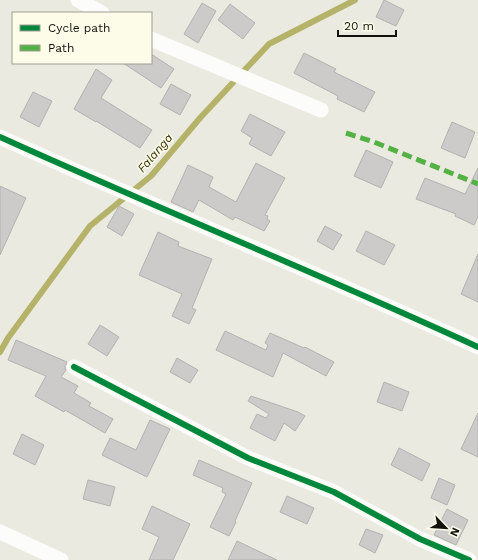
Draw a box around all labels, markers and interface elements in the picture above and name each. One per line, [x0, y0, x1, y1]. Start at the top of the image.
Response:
legend [12, 12, 152, 64]
scale bar [338, 12, 396, 38]
text: 20 m [344, 19, 374, 33]
text: Cycle path [48, 21, 110, 35]
text: Path [48, 41, 74, 55]
water label: Falanga [134, 130, 176, 175]
north arrow [426, 508, 466, 548]
text: N [447, 526, 462, 538]

